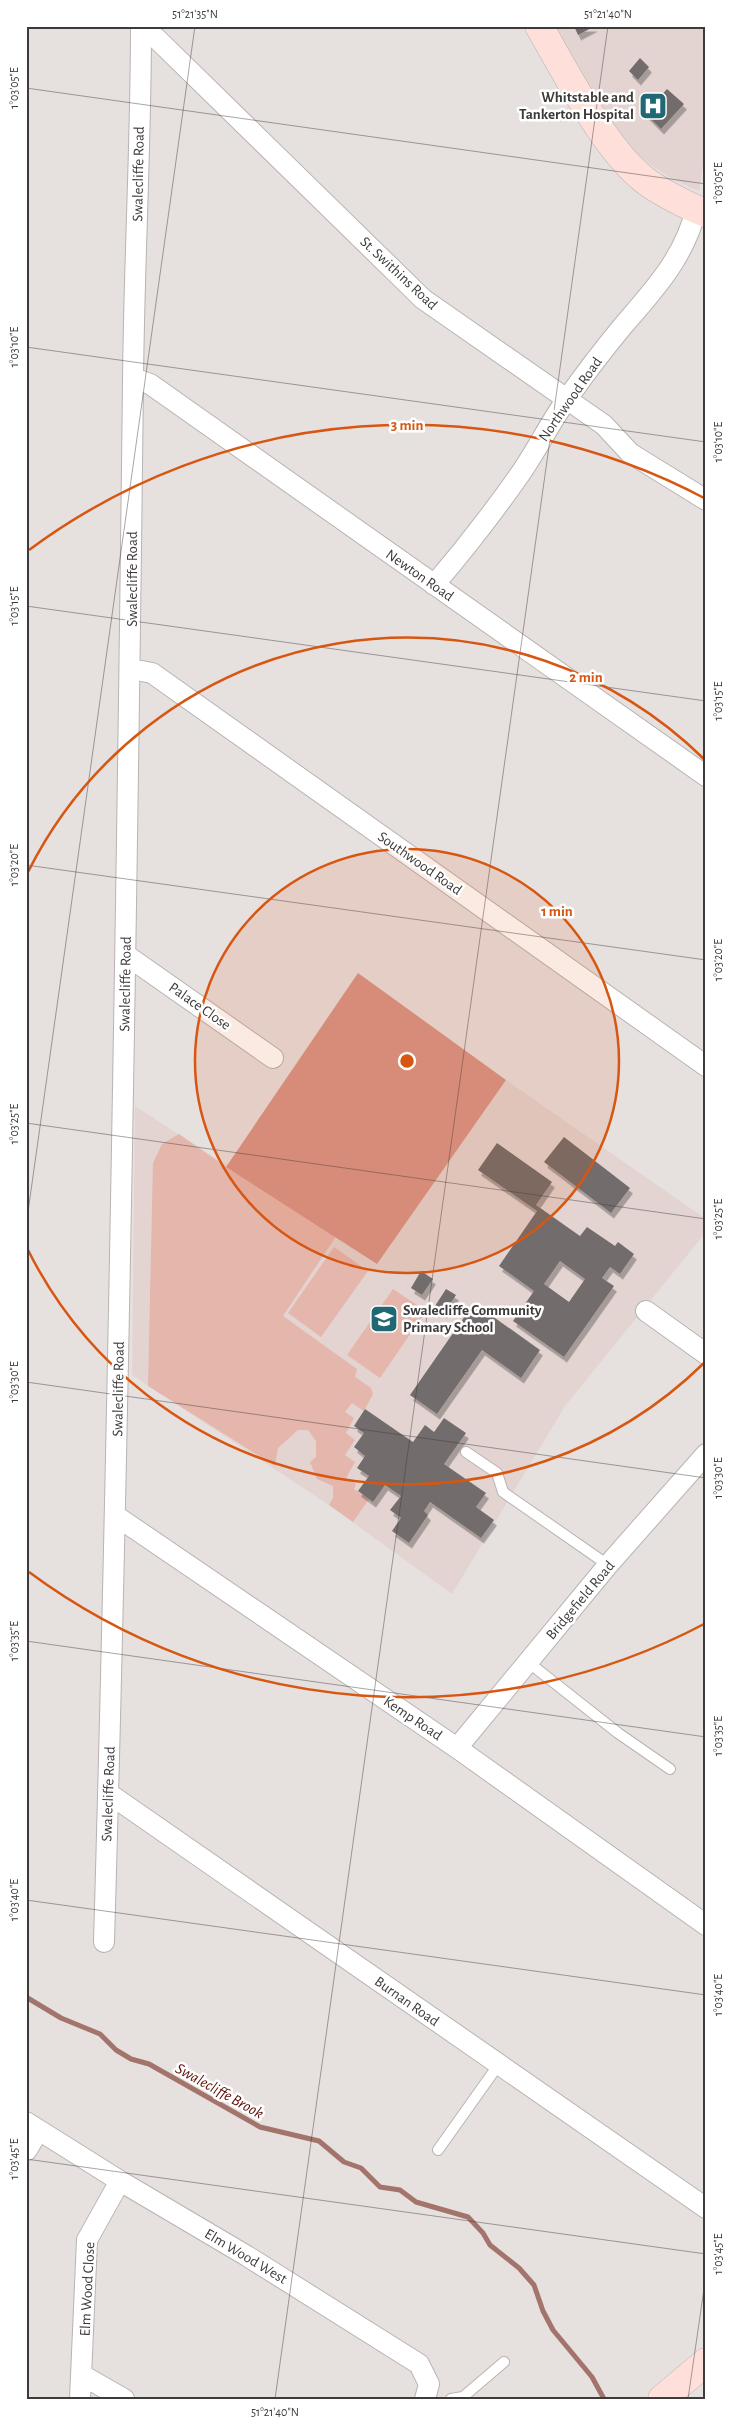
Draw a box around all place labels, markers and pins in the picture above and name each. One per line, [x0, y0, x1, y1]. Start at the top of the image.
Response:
place label: Whitstable and Tankerton Hospital [519, 90, 634, 122]
hospital icon: Whitstable and Tankerton Hospital [638, 91, 668, 121]
centre of rings [398, 1052, 416, 1070]
place label: Swalecliffe Community Primary School [403, 1303, 542, 1335]
school or university icon: Swalecliffe Community Primary School [369, 1304, 399, 1334]

